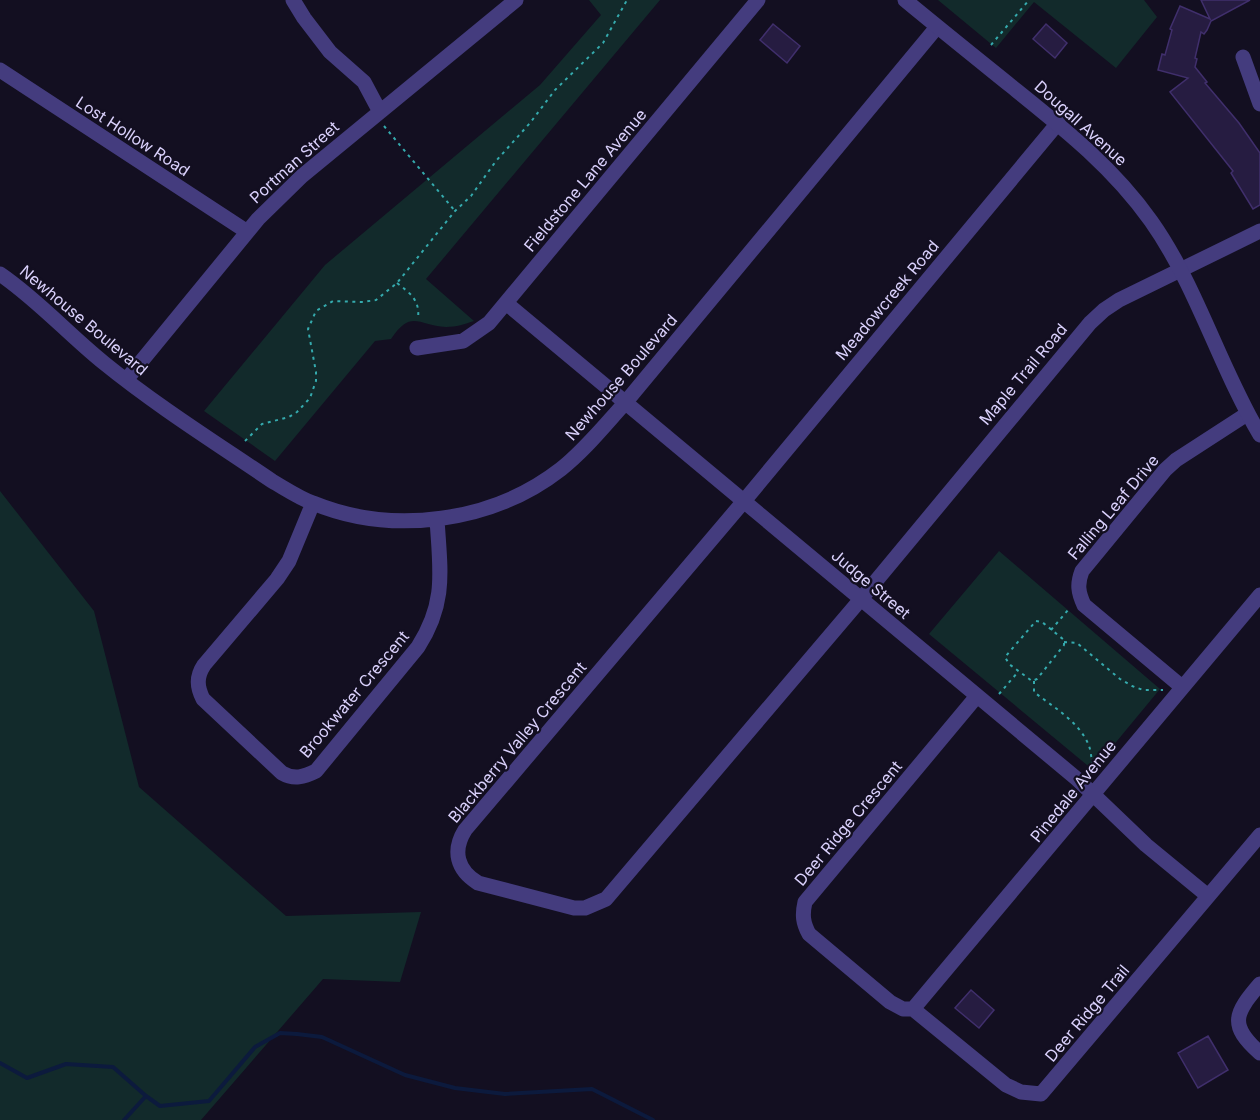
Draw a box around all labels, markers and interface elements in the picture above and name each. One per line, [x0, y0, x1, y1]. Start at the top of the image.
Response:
street label: Dougall Avenue [1031, 76, 1131, 170]
street label: Lost Hollow Road [72, 92, 194, 180]
street label: Fieldstone Lane Avenue [519, 105, 651, 255]
street label: Portman Street [245, 117, 343, 207]
street label: Meadowcreek Road [831, 236, 943, 364]
street label: Newhouse Boulevard [16, 261, 152, 379]
street label: Newhouse Boulevard [561, 310, 681, 444]
street label: Maple Trail Road [975, 319, 1071, 429]
street label: Falling Leaf Drive [1063, 450, 1163, 564]
street label: Judge Street [827, 545, 915, 623]
street label: Brookwater Crescent [295, 626, 413, 762]
street label: Blackberry Valley Crescent [444, 657, 590, 827]
street label: Pinedale Avenue [1026, 736, 1120, 846]
street label: Deer Ridge Crescent [790, 757, 906, 889]
street label: Deer Ridge Trail [1041, 960, 1133, 1066]

